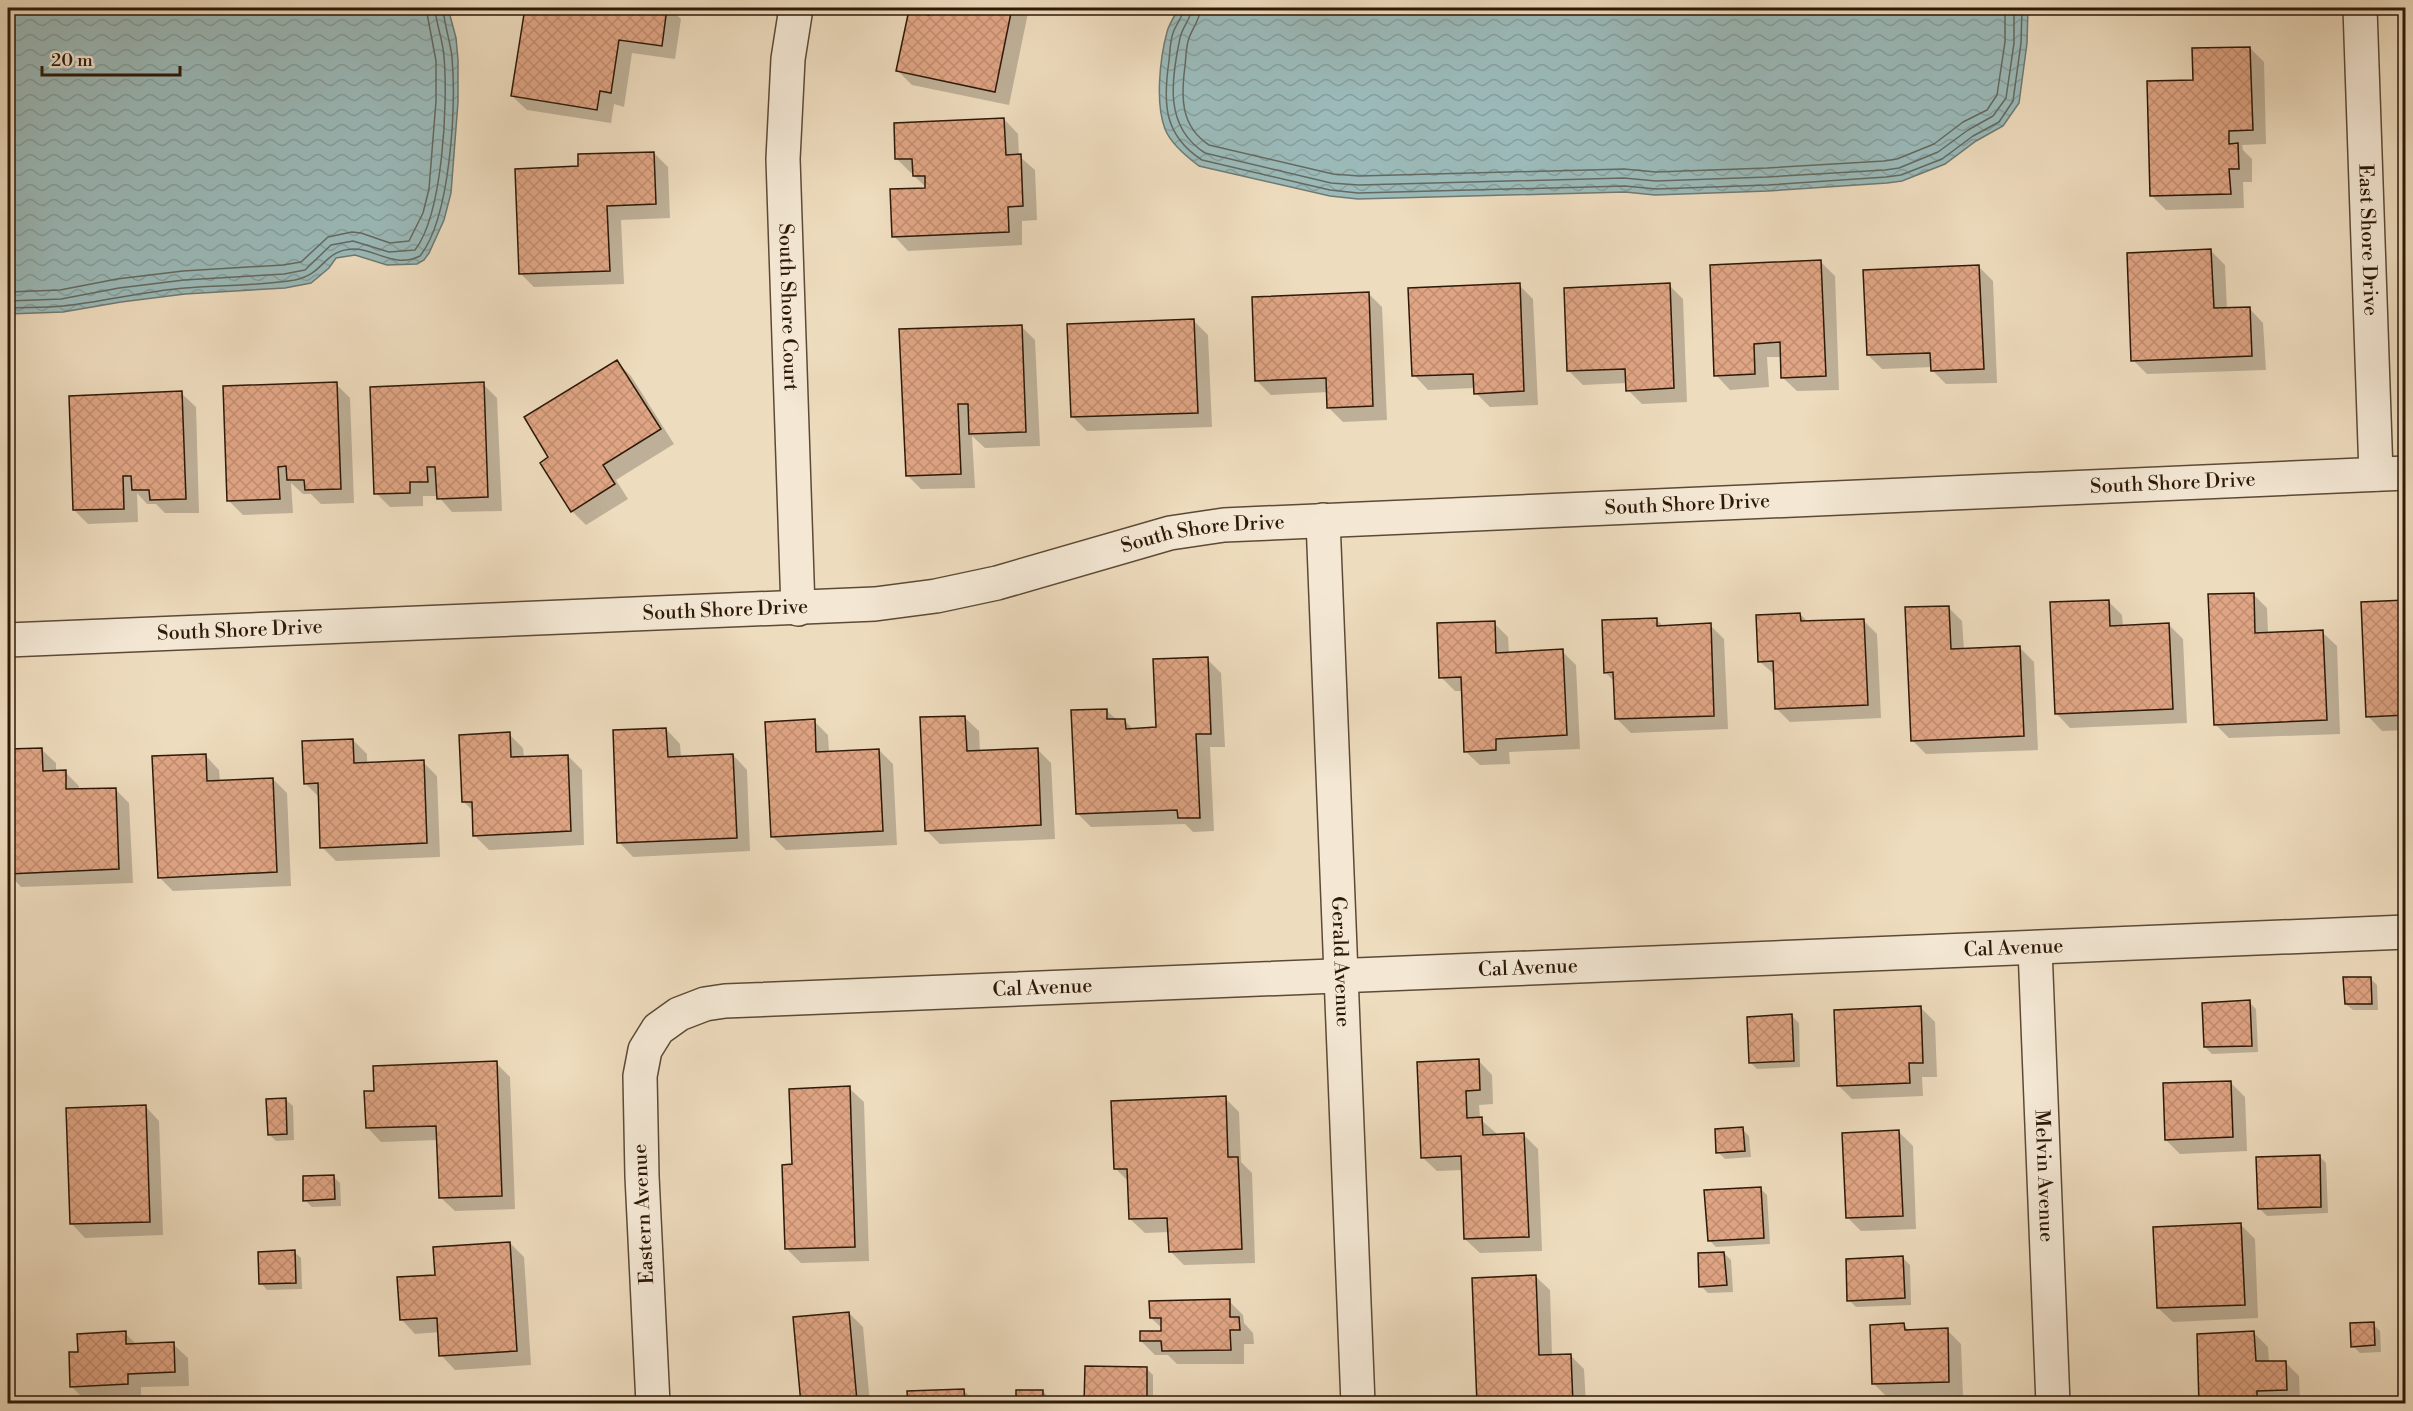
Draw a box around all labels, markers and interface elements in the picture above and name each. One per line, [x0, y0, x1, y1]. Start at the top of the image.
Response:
scale bar [42, 39, 180, 77]
text: 20 m [51, 49, 93, 72]
street label: East Shore Drive [2353, 163, 2383, 316]
street label: South Shore Court [773, 223, 803, 391]
street label: South Shore Drive [2089, 467, 2256, 499]
street label: South Shore Drive [1604, 488, 1771, 521]
street label: South Shore Drive [1118, 510, 1285, 559]
street label: South Shore Drive [642, 594, 809, 626]
street label: South Shore Drive [156, 614, 323, 646]
street label: Gerald Avenue [1325, 896, 1356, 1028]
street label: Cal Avenue [1963, 934, 2064, 963]
street label: Cal Avenue [1478, 954, 1578, 983]
street label: Cal Avenue [992, 973, 1093, 1003]
street label: Melvin Avenue [2029, 1109, 2059, 1242]
street label: Eastern Avenue [628, 1143, 660, 1285]

